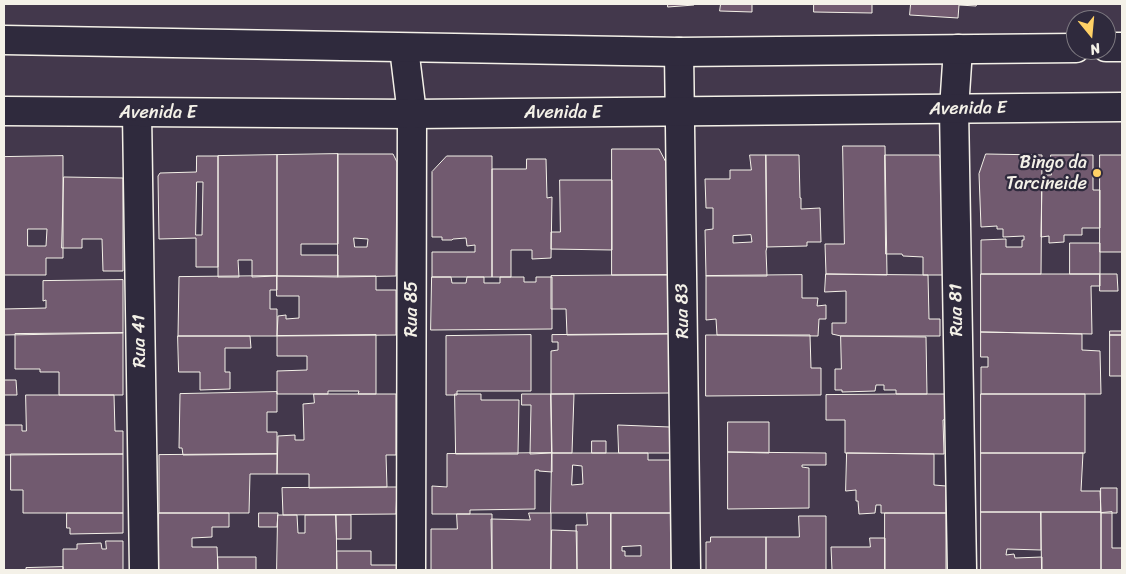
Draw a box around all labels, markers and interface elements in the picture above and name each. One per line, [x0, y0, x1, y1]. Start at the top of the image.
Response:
north arrow [1066, 10, 1116, 60]
text: N [1087, 35, 1104, 62]
street label: Avenida E [929, 98, 1007, 120]
street label: Avenida E [119, 102, 197, 124]
street label: Avenida E [524, 102, 602, 124]
place label: Bingo da Tarcineide [1006, 152, 1087, 194]
marker: Bingo da Tarcineide [1091, 167, 1103, 179]
street label: Rua 85 [401, 281, 423, 337]
street label: Rua 83 [672, 283, 694, 339]
street label: Rua 81 [946, 283, 968, 337]
street label: Rua 41 [129, 314, 151, 368]

